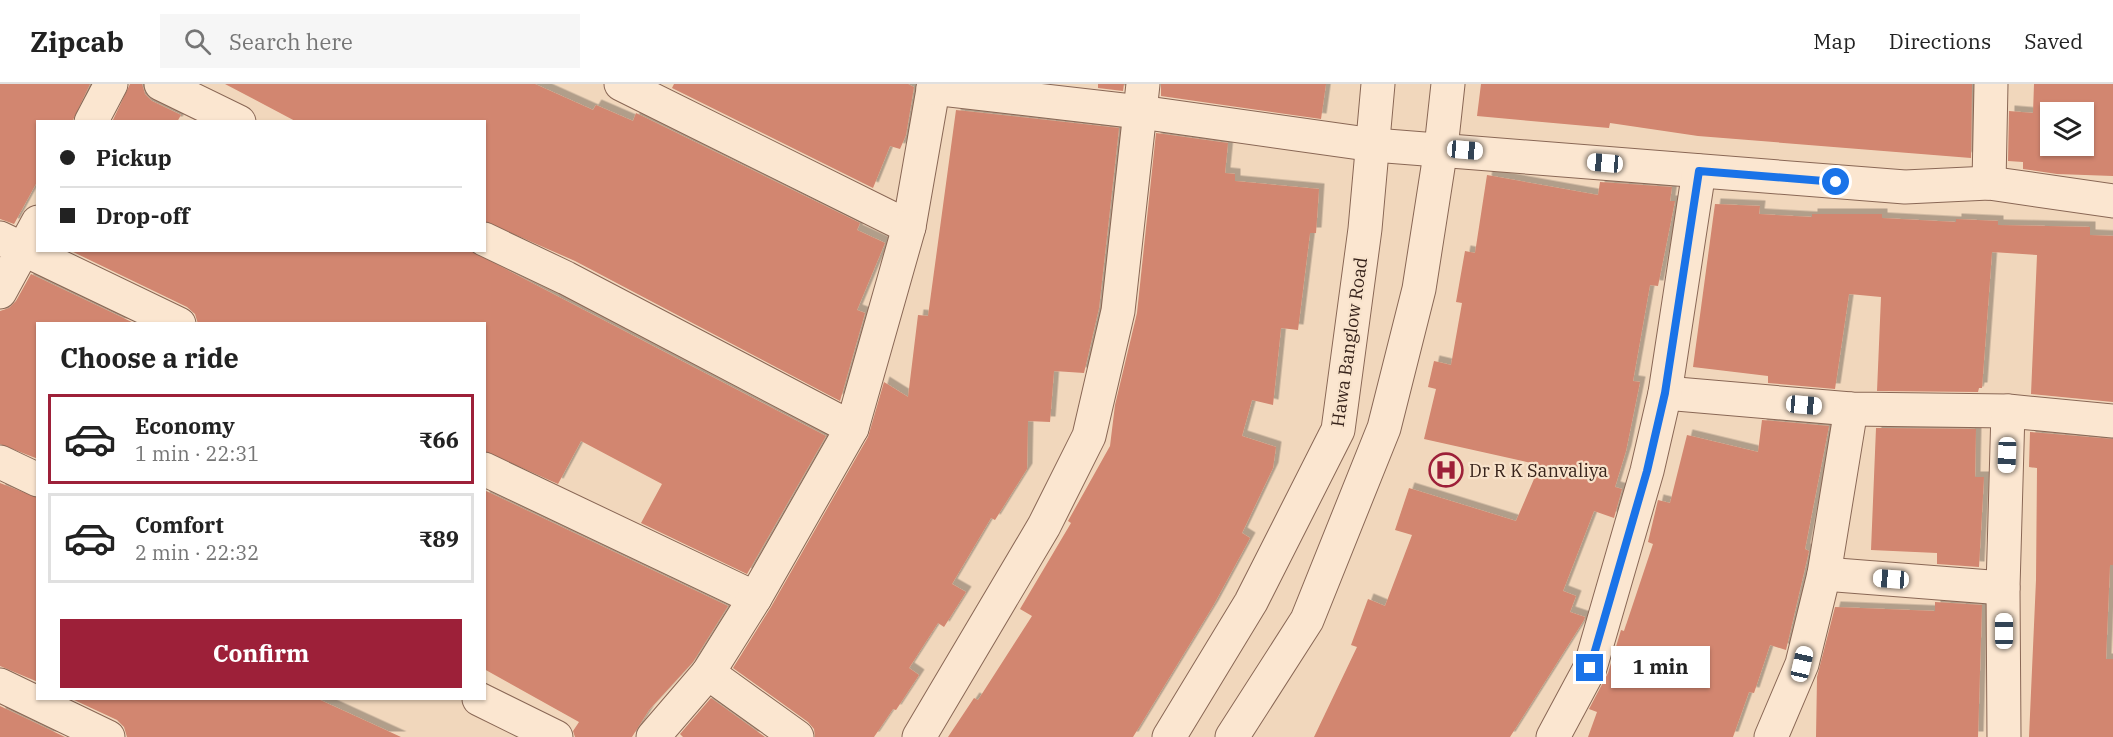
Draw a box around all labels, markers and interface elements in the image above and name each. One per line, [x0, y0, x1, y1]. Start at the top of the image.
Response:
search box [160, 14, 580, 68]
text: Zipcab [30, 23, 124, 60]
icon: search [181, 25, 214, 58]
text: Search here [229, 27, 353, 56]
text: Map [1813, 27, 1856, 55]
text: Directions [1889, 27, 1991, 55]
text: Saved [2024, 27, 2083, 55]
map controls [2040, 102, 2094, 156]
button: layers [2040, 102, 2094, 156]
car [1446, 139, 1484, 161]
text: Pickup [96, 143, 172, 172]
car [1586, 152, 1624, 174]
route start [1822, 168, 1849, 195]
text: Drop-off [96, 201, 190, 230]
street label: Hawa Banglow Road [1326, 255, 1372, 428]
text: Choose a ride [60, 340, 239, 375]
car [1785, 394, 1823, 416]
text: Economy [135, 411, 235, 440]
icon: car [63, 412, 117, 466]
text: ₹66 [418, 425, 459, 454]
car [1997, 437, 2017, 473]
text: 1 min · 22:31 [135, 440, 259, 467]
hospital icon: Dr R K Sanvaliya [1428, 452, 1464, 488]
place label: Dr R K Sanvaliya [1469, 459, 1608, 482]
text: Comfort [135, 510, 224, 539]
icon: car [63, 511, 117, 565]
text: ₹89 [418, 524, 459, 553]
text: 2 min · 22:32 [135, 539, 259, 566]
car [1872, 569, 1910, 589]
car [1995, 613, 2013, 649]
button: Confirm [60, 619, 462, 688]
car [1789, 644, 1815, 684]
callout: 1 min [1611, 647, 1710, 689]
text: 1 min [1633, 653, 1689, 680]
route end [1576, 654, 1603, 681]

